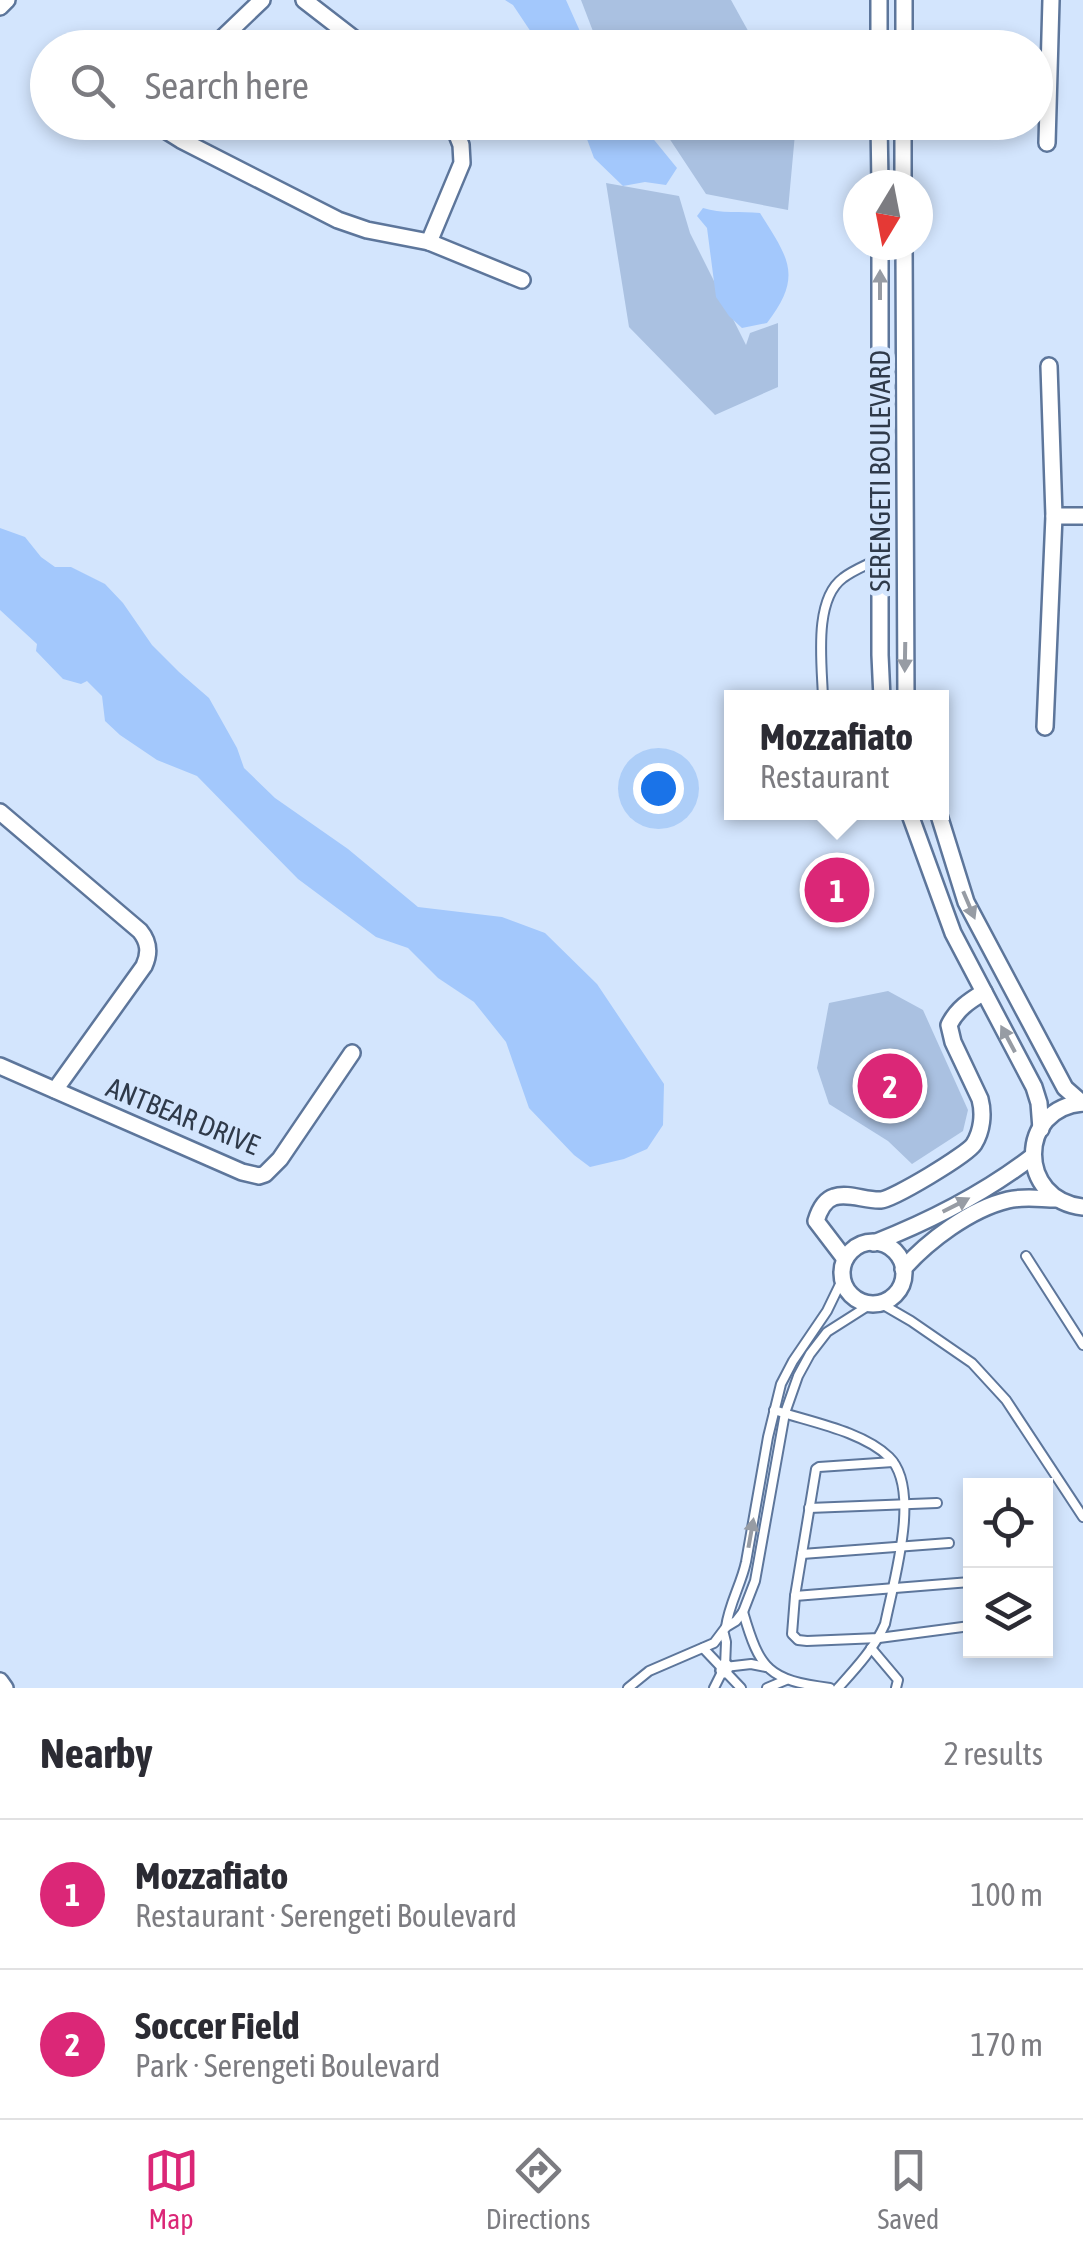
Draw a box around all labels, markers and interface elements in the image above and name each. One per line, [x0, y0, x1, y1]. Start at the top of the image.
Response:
search box [30, 30, 1053, 140]
icon: search [65, 58, 120, 113]
text: Search here [145, 64, 309, 107]
north arrow [843, 170, 933, 260]
one-way arrow [872, 269, 888, 301]
street label: SERENGETI BOULEVARD [864, 350, 896, 592]
one-way arrow [897, 642, 913, 674]
popup [724, 690, 949, 820]
text: Mozzafiato [760, 715, 913, 758]
text: Restaurant [760, 758, 890, 795]
your location [633, 763, 684, 814]
pin: 1 [804, 852, 870, 928]
one-way arrow [961, 890, 977, 920]
one-way arrow [1000, 1024, 1017, 1053]
pin: 2 [858, 1048, 922, 1124]
street label: ANTBEAR DRIVE [102, 1071, 264, 1161]
one-way arrow [942, 1197, 971, 1214]
map controls [963, 1478, 1053, 1658]
button: locate [963, 1478, 1053, 1568]
one-way arrow [744, 1517, 759, 1548]
button: layers [963, 1568, 1053, 1658]
text: Nearby [40, 1729, 153, 1777]
text: 2 results [944, 1735, 1043, 1772]
text: Mozzafiato [135, 1854, 288, 1897]
text: 1 [65, 1876, 80, 1913]
text: 100 m [970, 1876, 1043, 1913]
text: Restaurant · Serengeti Boulevard [135, 1897, 517, 1934]
text: Soccer Field [135, 2004, 300, 2047]
text: 2 [65, 2026, 80, 2063]
text: 170 m [970, 2026, 1043, 2063]
text: Park · Serengeti Boulevard [135, 2047, 441, 2084]
tab: Map [144, 2143, 199, 2235]
tab: Directions [486, 2143, 590, 2235]
tab: Saved [878, 2143, 939, 2235]

